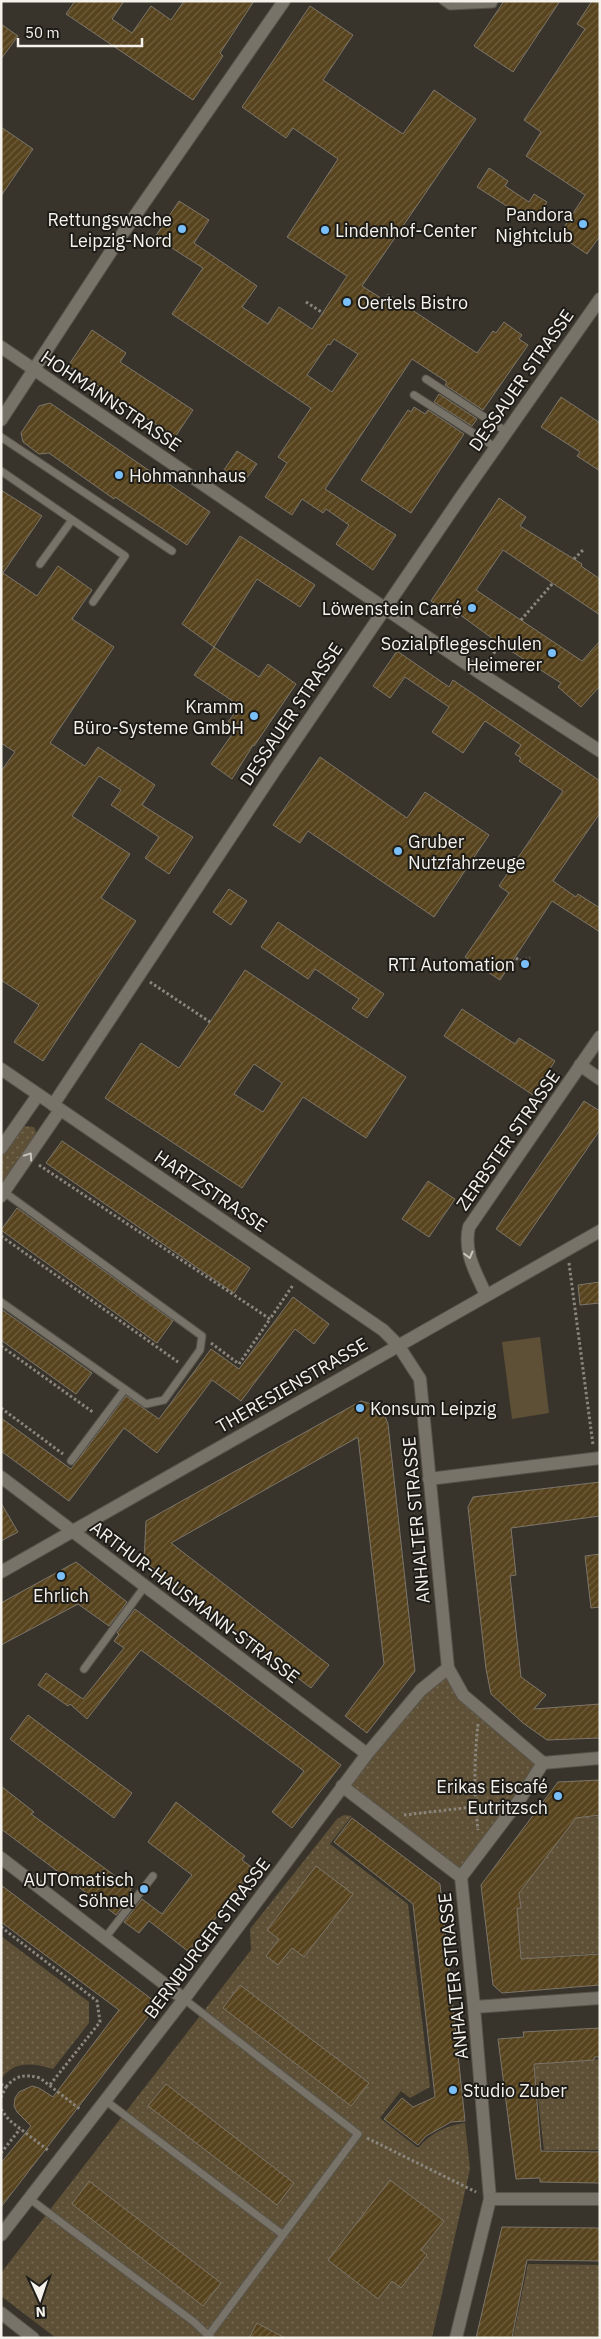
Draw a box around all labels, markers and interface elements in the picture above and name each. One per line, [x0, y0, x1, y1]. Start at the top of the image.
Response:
scale bar [18, 15, 141, 47]
text: 50 m [25, 23, 60, 42]
place label: Pandora Nightclub [495, 203, 573, 247]
place label: Rettungswache Leipzig-Nord [47, 208, 172, 252]
marker: Pandora Nightclub [577, 218, 589, 230]
place label: Lindenhof-Center [335, 219, 477, 242]
marker: Rettungswache Leipzig-Nord [176, 223, 188, 235]
marker: Lindenhof-Center [319, 224, 331, 236]
place label: Oertels Bistro [357, 291, 468, 314]
marker: Oertels Bistro [341, 296, 353, 308]
street label: DESSAUER STRASSE [463, 305, 579, 455]
street label: HOHMANNSTRASSE [36, 345, 186, 457]
place label: Hohmannhaus [129, 464, 247, 487]
marker: Hohmannhaus [113, 469, 125, 481]
place label: Löwenstein Carré [322, 597, 462, 620]
marker: Löwenstein Carré [466, 602, 478, 614]
place label: Sozialpflegeschulen Heimerer [381, 632, 542, 676]
street label: DESSAUER STRASSE [235, 638, 347, 790]
marker: Sozialpflegeschulen Heimerer [546, 647, 558, 659]
place label: Kramm Büro-Systeme GmbH [73, 695, 244, 739]
marker: Kramm Büro-Systeme GmbH [248, 710, 260, 722]
place label: Gruber Nutzfahrzeuge [408, 830, 526, 874]
marker: Gruber Nutzfahrzeuge [392, 845, 404, 857]
place label: RTI Automation [388, 953, 515, 976]
marker: RTI Automation [519, 958, 531, 970]
street label: ZERBSTER STRASSE [451, 1065, 565, 1215]
street label: HARTZSTRASSE [150, 1145, 272, 1237]
one-way arrow [23, 1152, 32, 1162]
one-way arrow [464, 1251, 474, 1259]
street label: THERESIENSTRASSE [212, 1332, 372, 1438]
place label: Konsum Leipzig [370, 1397, 497, 1420]
marker: Konsum Leipzig [354, 1402, 366, 1414]
street label: ANHALTER STRASSE [397, 1435, 435, 1605]
street label: ARTHUR-HAUSMANN-STRASSE [86, 1516, 304, 1688]
marker: Ehrlich [55, 1570, 67, 1582]
place label: Ehrlich [33, 1584, 89, 1607]
place label: Erikas Eiscafé Eutritzsch [436, 1775, 548, 1819]
marker: Erikas Eiscafé Eutritzsch [552, 1790, 564, 1802]
street label: BERNBURGER STRASSE [139, 1853, 275, 2023]
place label: AUTOmatisch Söhnel [24, 1868, 134, 1912]
marker: AUTOmatisch Söhnel [138, 1883, 150, 1895]
street label: ANHALTER STRASSE [433, 1891, 473, 2061]
place label: Studio Zuber [463, 2079, 567, 2102]
marker: Studio Zuber [447, 2084, 459, 2096]
north arrow [15, 2274, 65, 2324]
text: N [35, 2303, 46, 2321]

